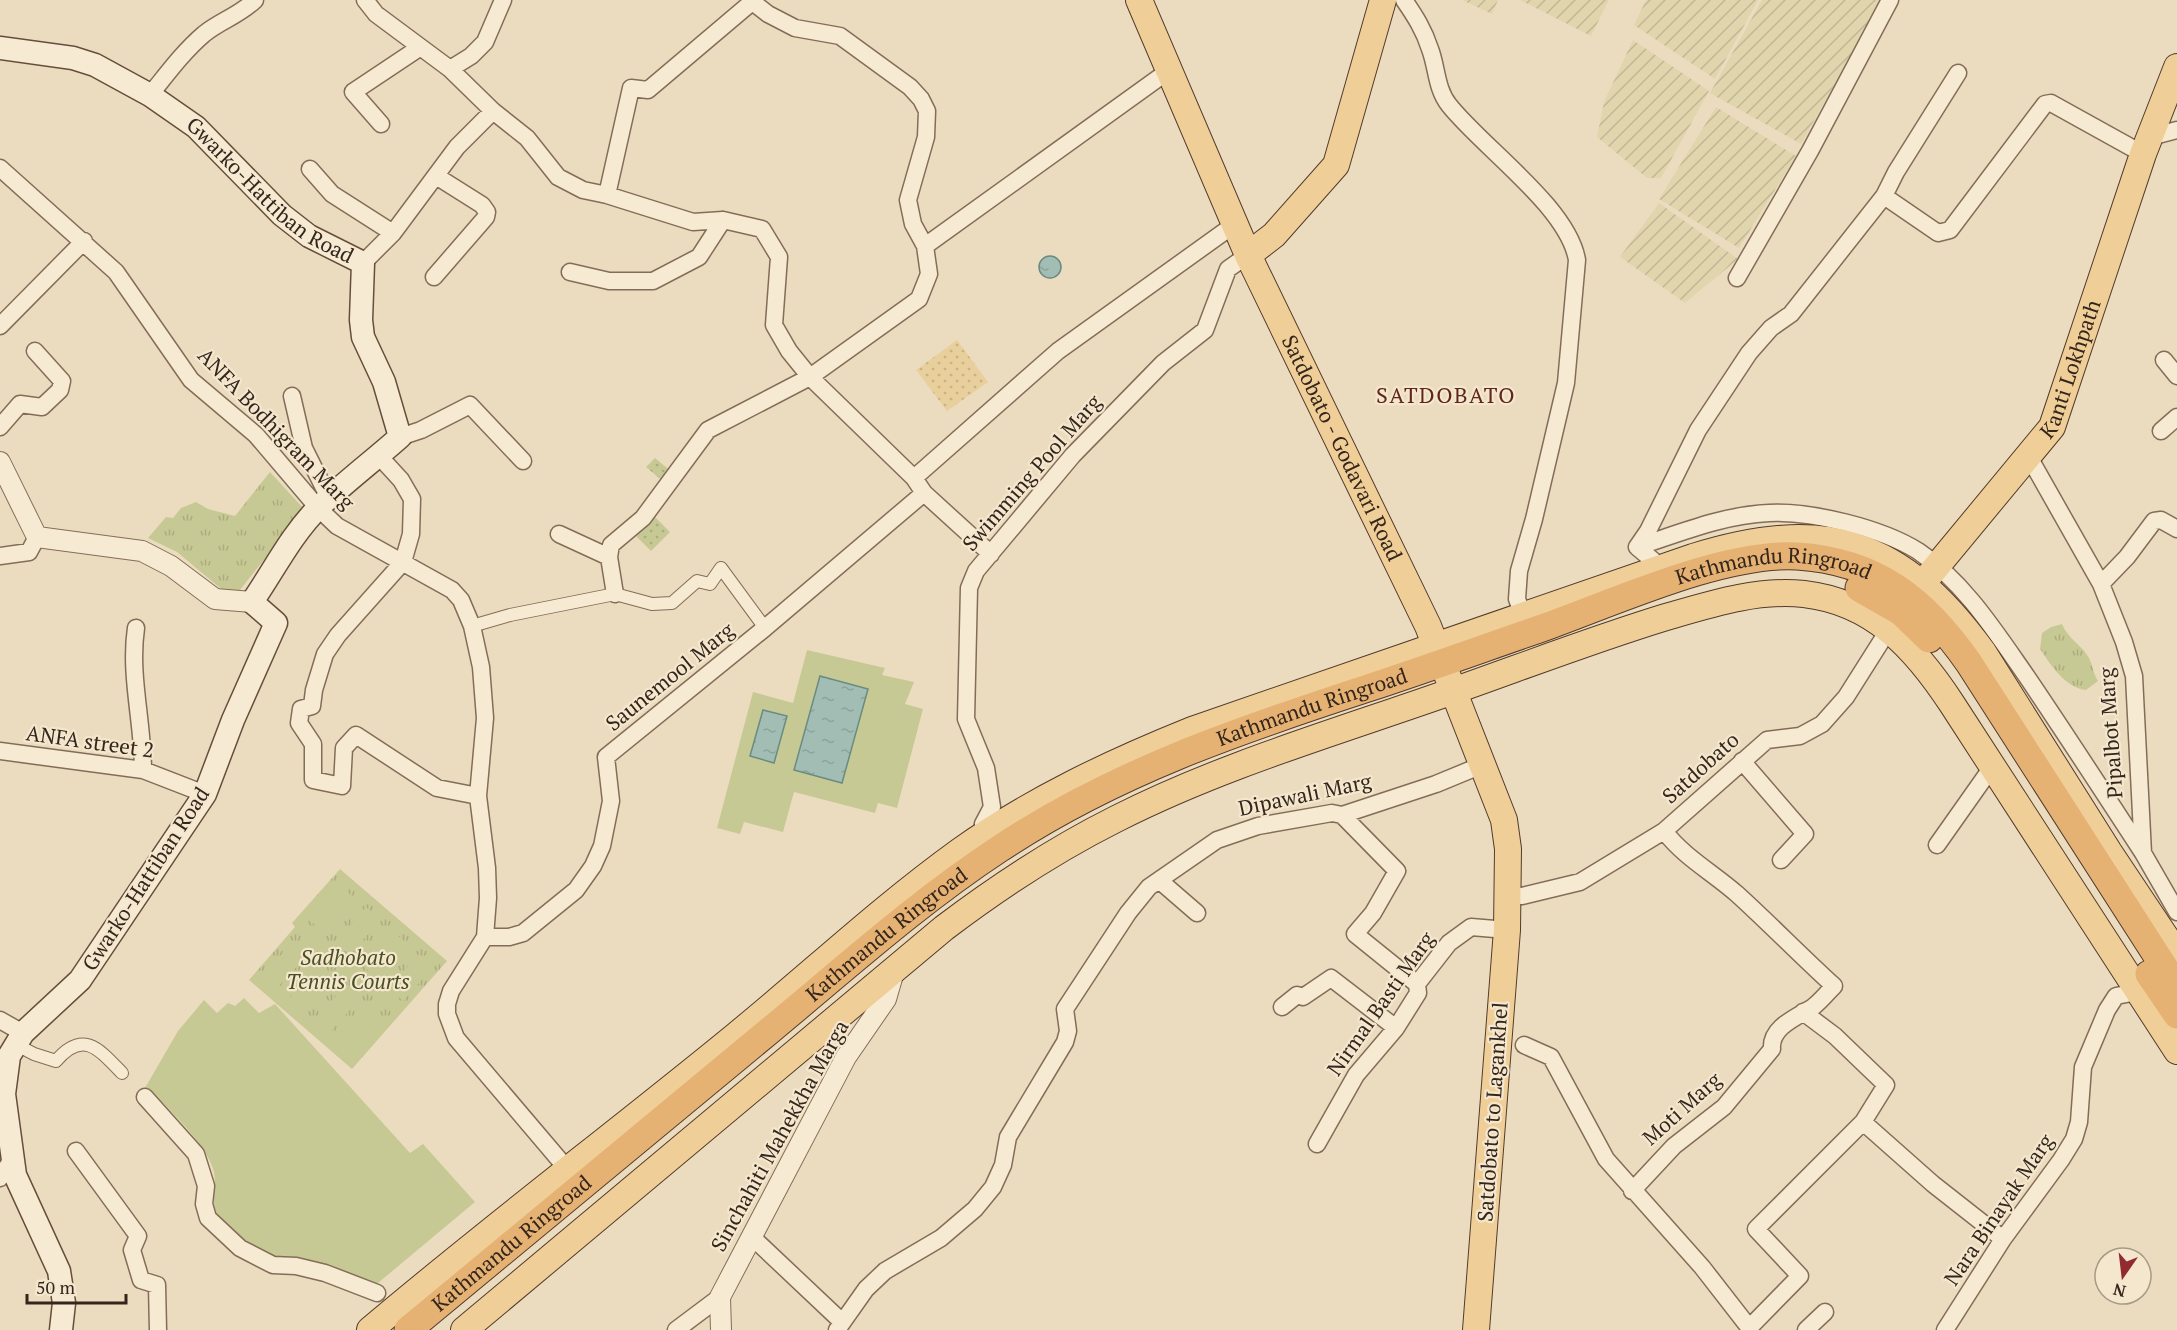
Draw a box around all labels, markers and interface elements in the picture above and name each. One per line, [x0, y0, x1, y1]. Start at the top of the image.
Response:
street label: Gwarko-Hattiban Road [182, 110, 359, 269]
street label: Kanti Lokhpath [2033, 296, 2107, 444]
street label: Satdobato - Godavari Road [1276, 330, 1409, 566]
street label: ANFA Bodhigram Marg [192, 341, 362, 516]
district label: SATDOBATO [1376, 380, 1516, 409]
street label: Swimming Pool Marg [956, 388, 1108, 556]
street label: Kathmandu Ringroad [1672, 541, 1877, 591]
street label: Saunemool Marg [599, 615, 740, 737]
street label: Kathmandu Ringroad [1213, 661, 1411, 752]
street label: Pipalbot Marg [2091, 666, 2129, 800]
street label: ANFA street 2 [24, 718, 156, 764]
street label: Satdobato [1656, 725, 1745, 809]
street label: Dipawali Marg [1236, 766, 1375, 822]
street label: Gwarko-Hattiban Road [75, 781, 215, 976]
street label: Kathmandu Ringroad [799, 860, 973, 1007]
street label: Nirmal Basti Marg [1320, 925, 1441, 1081]
park label: Sadhobato Tennis Courts [286, 943, 410, 995]
street label: Satdobato to Lagankhel [1470, 1001, 1514, 1223]
street label: Sinchahiti Mahekkha Marga [704, 1014, 855, 1256]
street label: Moti Marg [1636, 1065, 1727, 1151]
street label: Nara Binayak Marg [1937, 1127, 2060, 1291]
street label: Kathmandu Ringroad [425, 1168, 597, 1317]
north arrow [2093, 1246, 2153, 1306]
scale bar [27, 1267, 126, 1305]
text: 50 m [36, 1275, 76, 1299]
text: N [2111, 1278, 2128, 1303]

